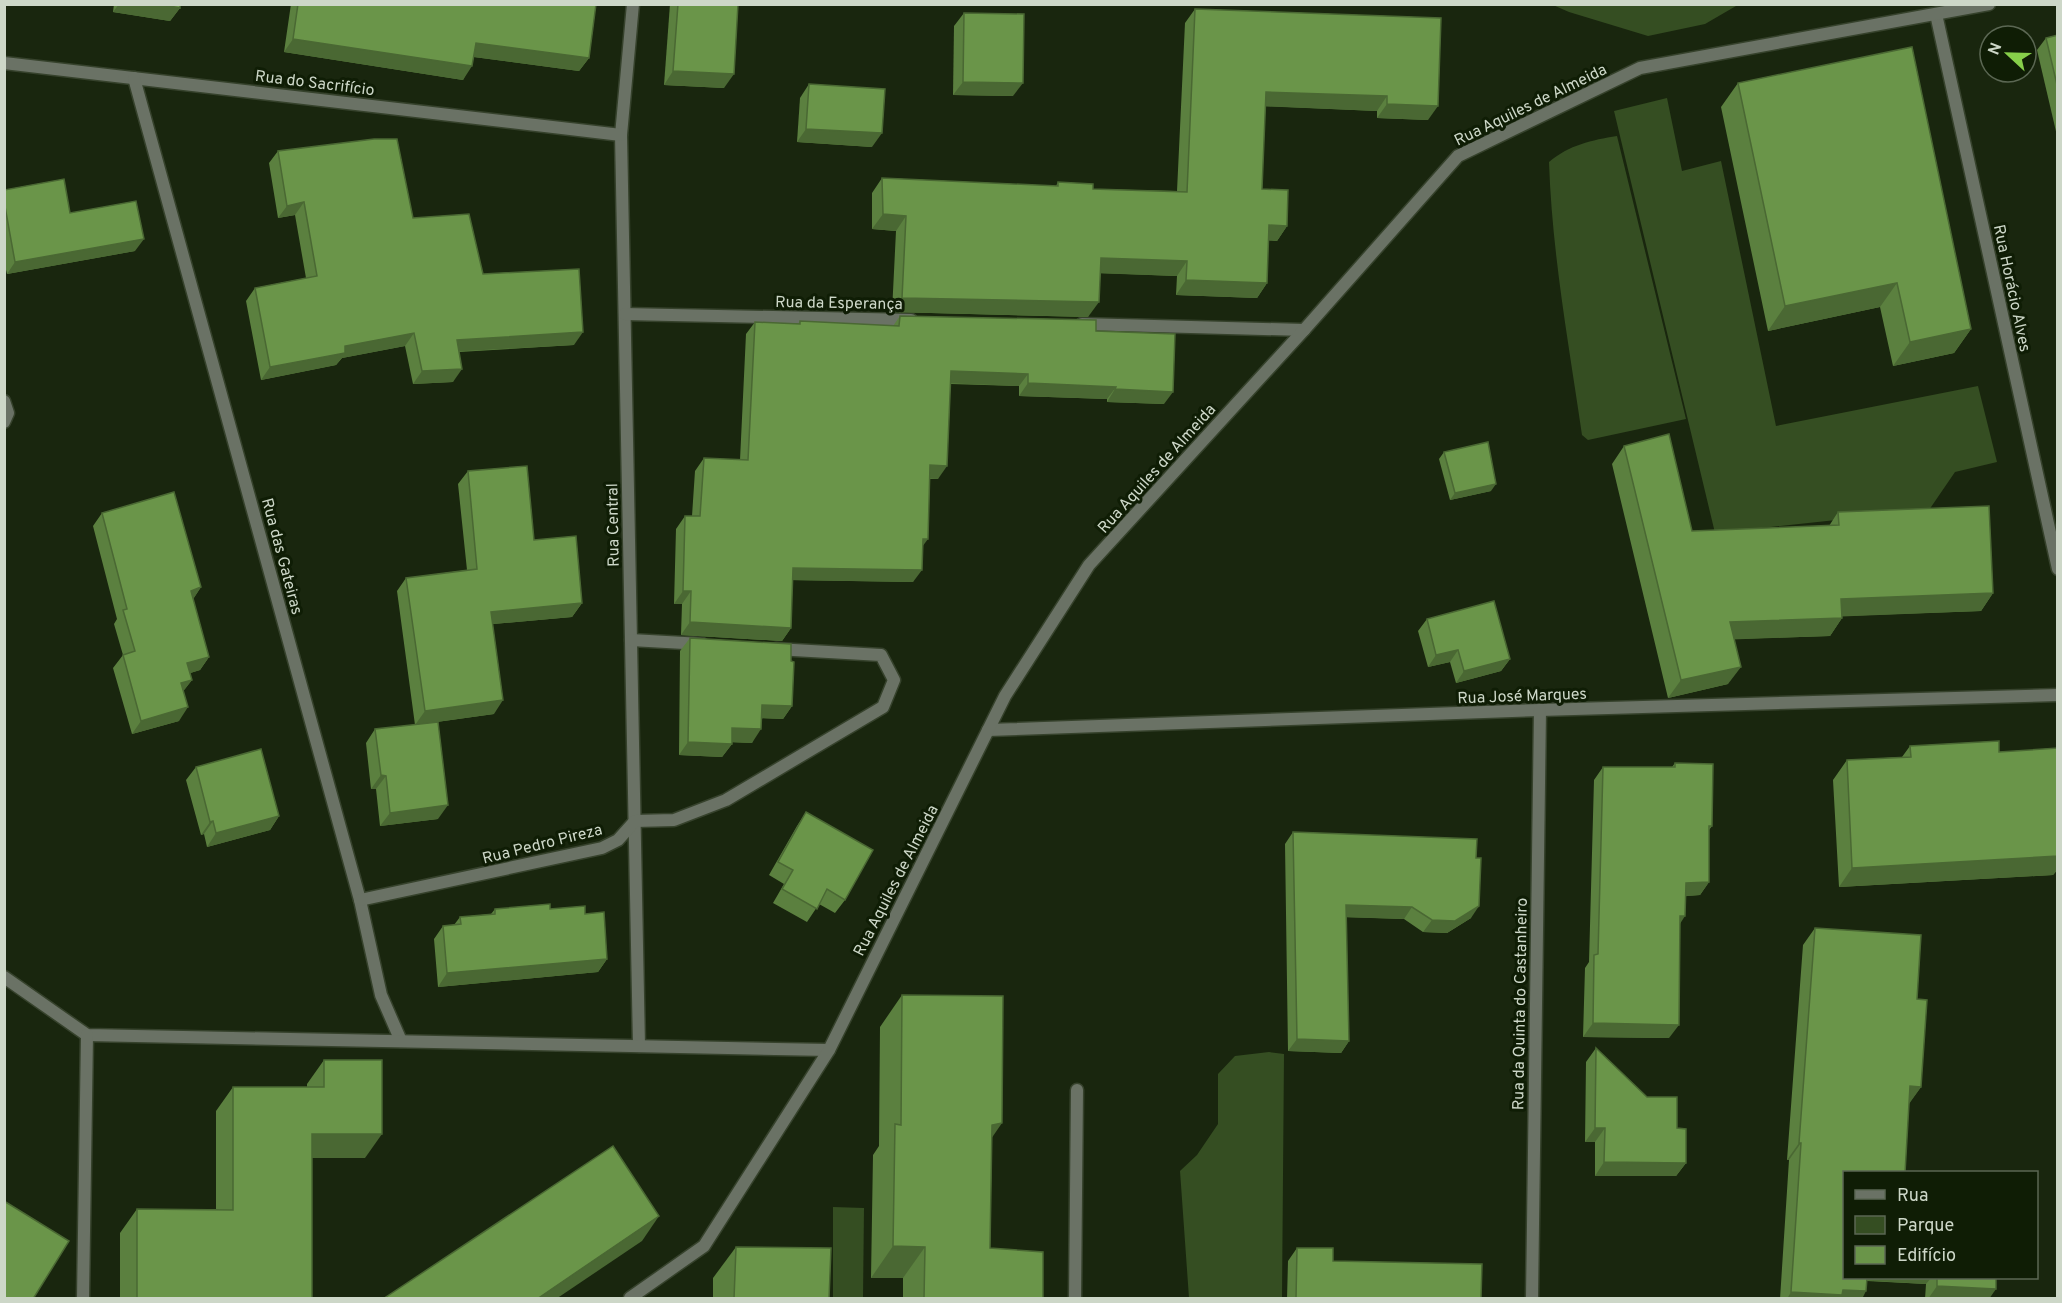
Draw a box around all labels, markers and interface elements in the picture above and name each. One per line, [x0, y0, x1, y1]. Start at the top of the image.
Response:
north arrow [1978, 24, 2038, 84]
text: N [1985, 40, 2007, 58]
street label: Rua Aquiles de Almeida [1451, 60, 1610, 151]
street label: Rua do Sacrifício [254, 67, 376, 101]
street label: Rua Horácio Alves [1988, 223, 2034, 354]
street label: Rua da Esperança [775, 293, 903, 315]
street label: Rua Aquiles de Almeida [1094, 400, 1221, 538]
street label: Rua Central [603, 483, 625, 567]
street label: Rua das Gateiras [256, 496, 306, 617]
street label: Rua José Marques [1457, 685, 1587, 709]
street label: Rua Aquiles de Almeida [850, 802, 944, 960]
street label: Rua Pedro Pireza [480, 820, 605, 870]
street label: Rua da Quinta do Castanheiro [1509, 898, 1533, 1110]
legend [1843, 1171, 2038, 1279]
text: Rua [1897, 1185, 1928, 1208]
text: Parque [1897, 1215, 1954, 1238]
text: Edifício [1897, 1245, 1956, 1268]

